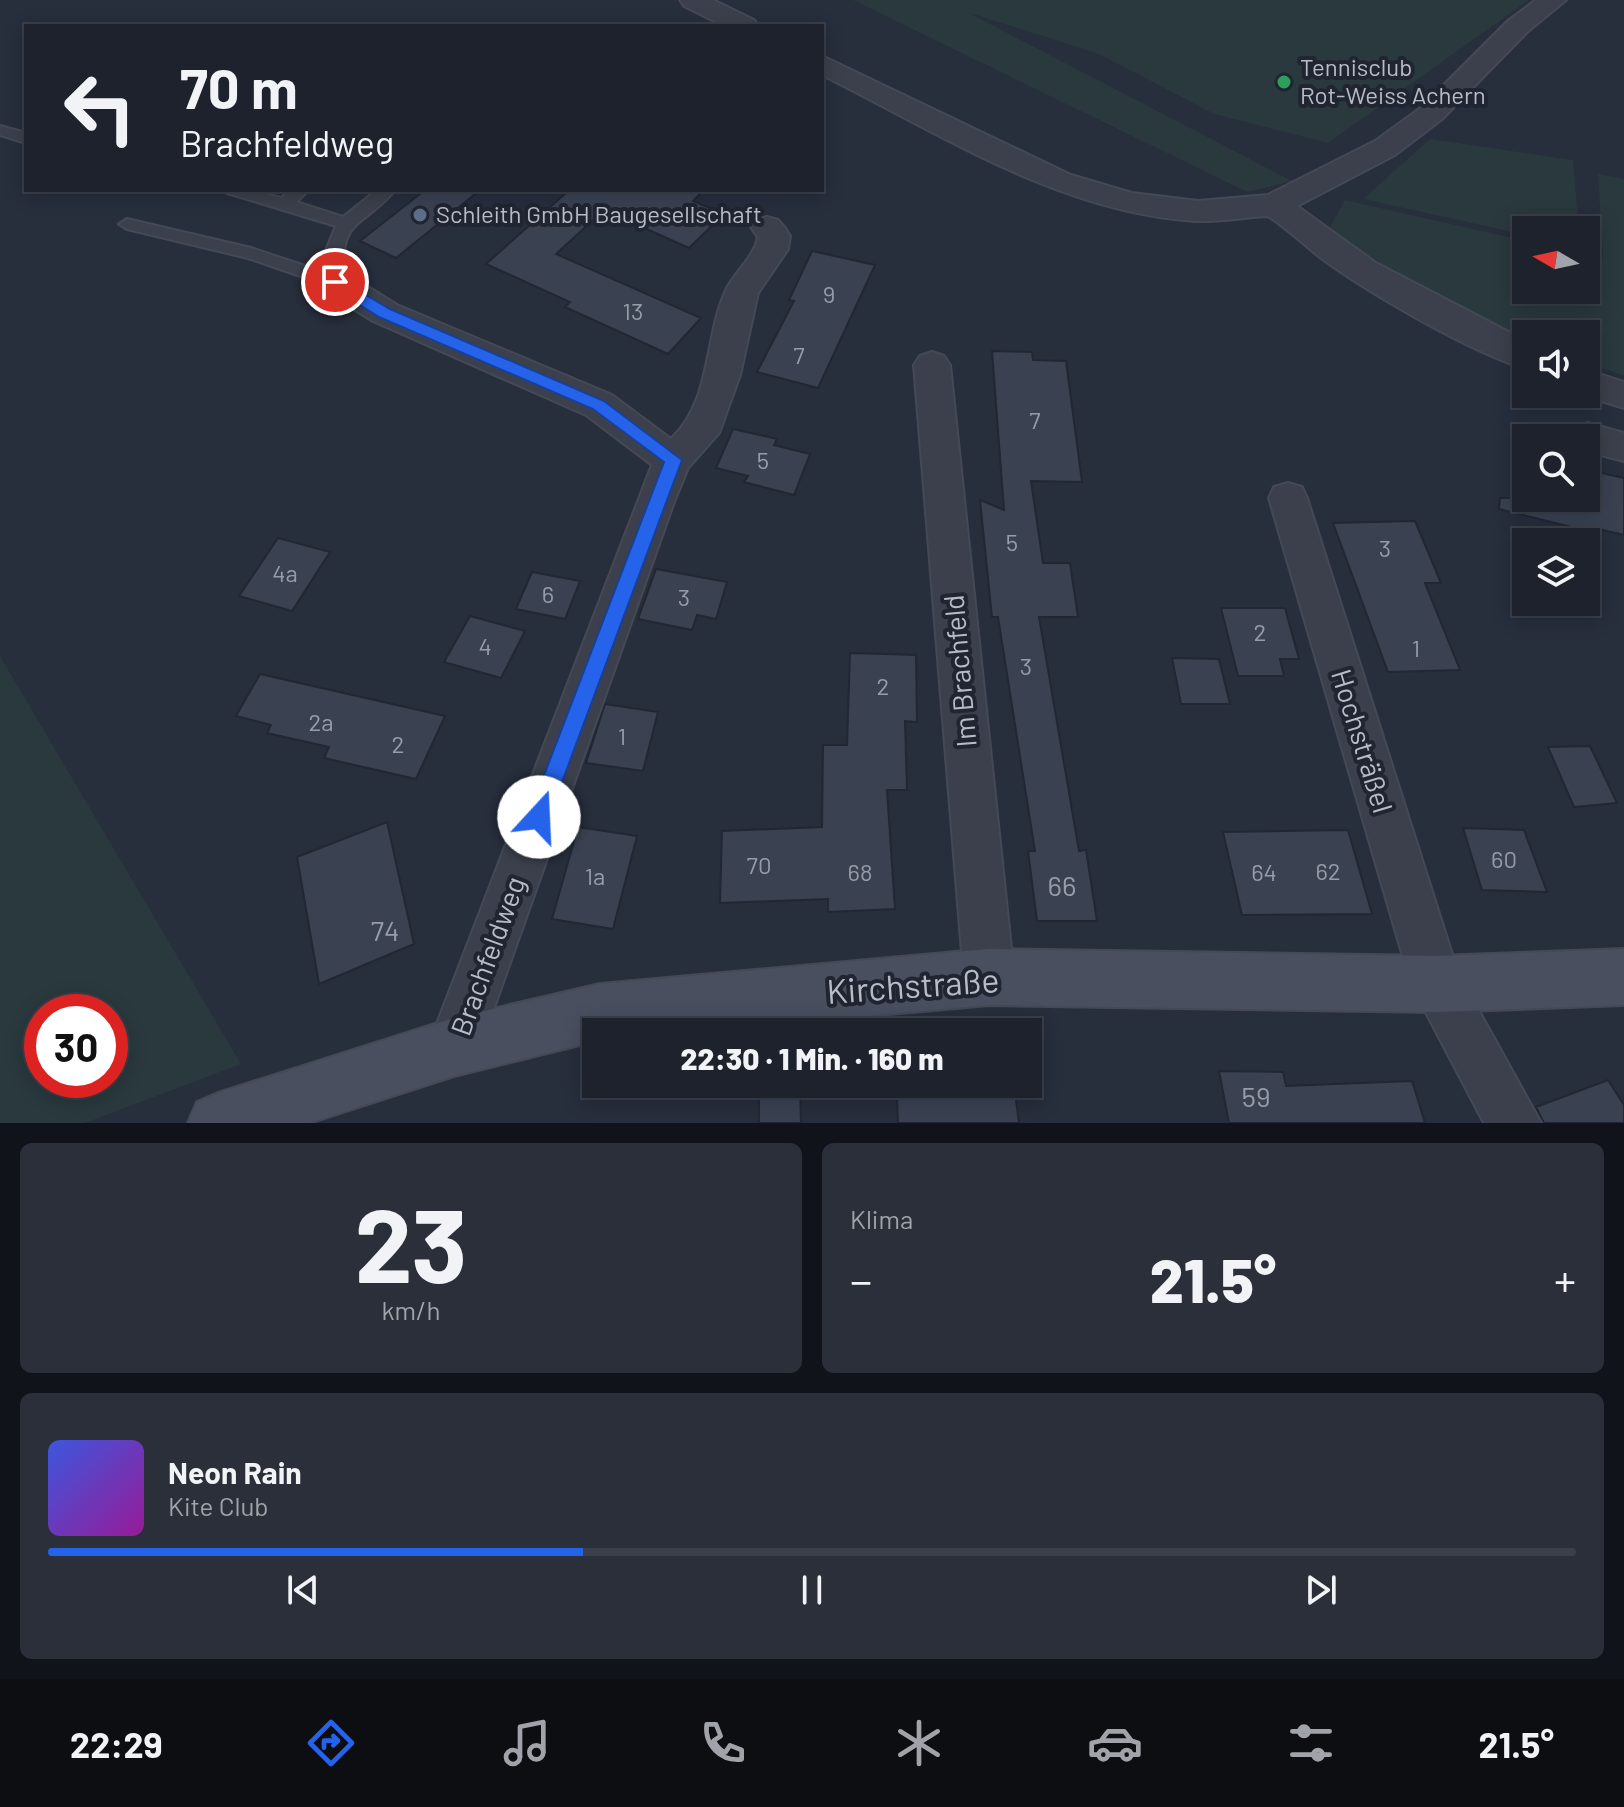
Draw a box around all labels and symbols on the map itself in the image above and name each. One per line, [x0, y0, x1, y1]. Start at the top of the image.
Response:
place label: Tennisclub Rot-Weiss Achern [1300, 52, 1486, 109]
marker: Tennisclub Rot-Weiss Achern [1275, 73, 1293, 91]
place label: Schleith GmbH Baugesellschaft [436, 199, 762, 228]
marker: Schleith GmbH Baugesellschaft [411, 206, 429, 224]
north arrow [1512, 216, 1600, 304]
pin [301, 248, 369, 316]
house number: 9 [823, 279, 835, 308]
house number: 13 [623, 296, 643, 325]
house number: 7 [793, 340, 805, 369]
house number: 7 [1029, 405, 1041, 434]
house number: 5 [757, 445, 769, 474]
house number: 5 [1006, 527, 1018, 556]
house number: 3 [1379, 533, 1391, 562]
house number: 4a [272, 558, 298, 587]
house number: 6 [542, 579, 554, 608]
house number: 3 [678, 582, 690, 611]
street label: Im Brachfeld [935, 593, 983, 749]
house number: 2 [1254, 617, 1266, 646]
house number: 4 [478, 631, 492, 660]
house number: 1 [1412, 633, 1420, 662]
house number: 3 [1020, 651, 1032, 680]
street label: Hochsträßel [1325, 665, 1401, 817]
house number: 2 [877, 671, 889, 700]
house number: 2a [308, 707, 334, 736]
house number: 1 [618, 721, 626, 750]
house number: 2 [392, 729, 404, 758]
position arrow [497, 775, 581, 859]
house number: 60 [1491, 844, 1517, 873]
house number: 70 [747, 850, 771, 879]
house number: 62 [1315, 856, 1341, 885]
house number: 68 [848, 857, 872, 886]
house number: 64 [1251, 857, 1277, 886]
house number: 1a [585, 861, 605, 890]
house number: 66 [1048, 868, 1076, 902]
street label: Brachfeldweg [443, 872, 532, 1040]
house number: 74 [371, 913, 399, 947]
street label: Kirchstraße [825, 958, 1001, 1011]
speed limit sign: 30 [24, 994, 128, 1098]
house number: 59 [1242, 1079, 1270, 1113]

